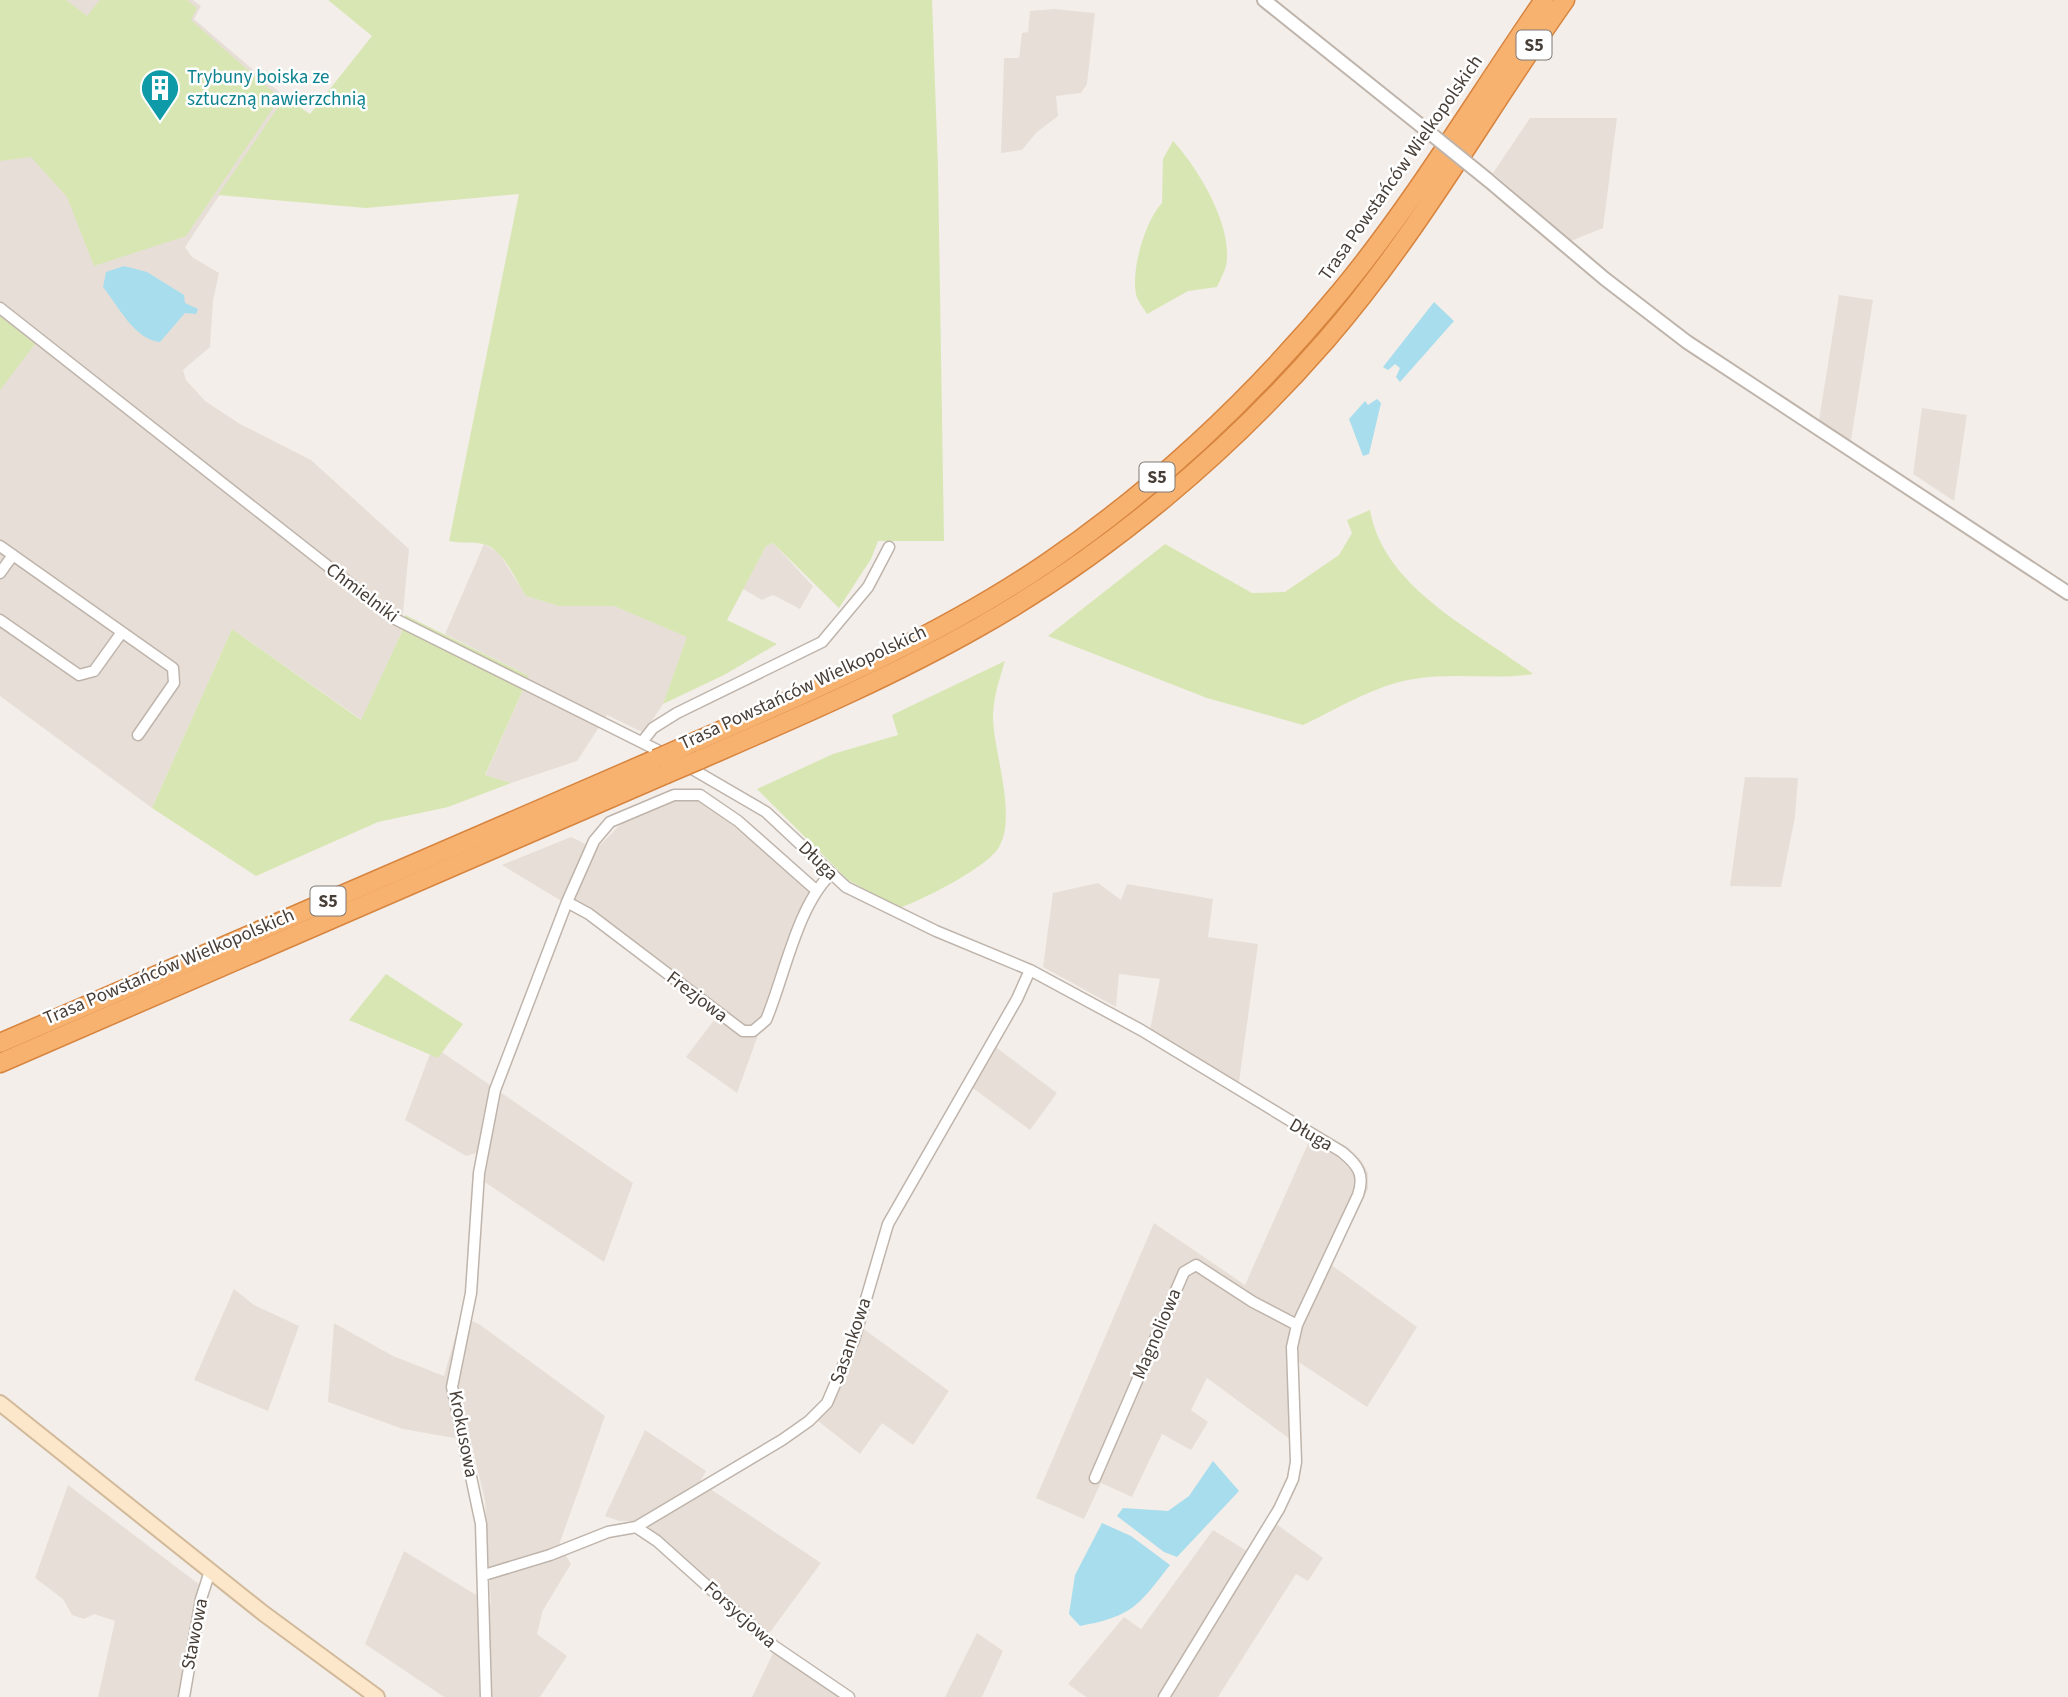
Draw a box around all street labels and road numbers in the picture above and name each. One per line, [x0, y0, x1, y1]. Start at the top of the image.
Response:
road number: S5 [1516, 31, 1552, 60]
street label: Trasa Powstańców Wielkopolskich [1312, 50, 1490, 286]
road number: S5 [1140, 462, 1174, 491]
street label: Chmielniki [320, 557, 404, 629]
street label: Trasa Powstańców Wielkopolskich [675, 619, 931, 757]
street label: Długa [792, 835, 844, 887]
road number: S5 [310, 887, 346, 916]
street label: Trasa Powstańców Wielkopolskich [39, 902, 299, 1032]
street label: Frezjowa [661, 965, 733, 1029]
street label: Długa [1284, 1112, 1338, 1158]
street label: Magnoliowa [1126, 1284, 1188, 1384]
street label: Sasankowa [824, 1294, 878, 1388]
street label: Krokusowa [441, 1388, 485, 1480]
street label: Forsycjowa [698, 1575, 782, 1655]
street label: Stawowa [175, 1596, 215, 1672]

